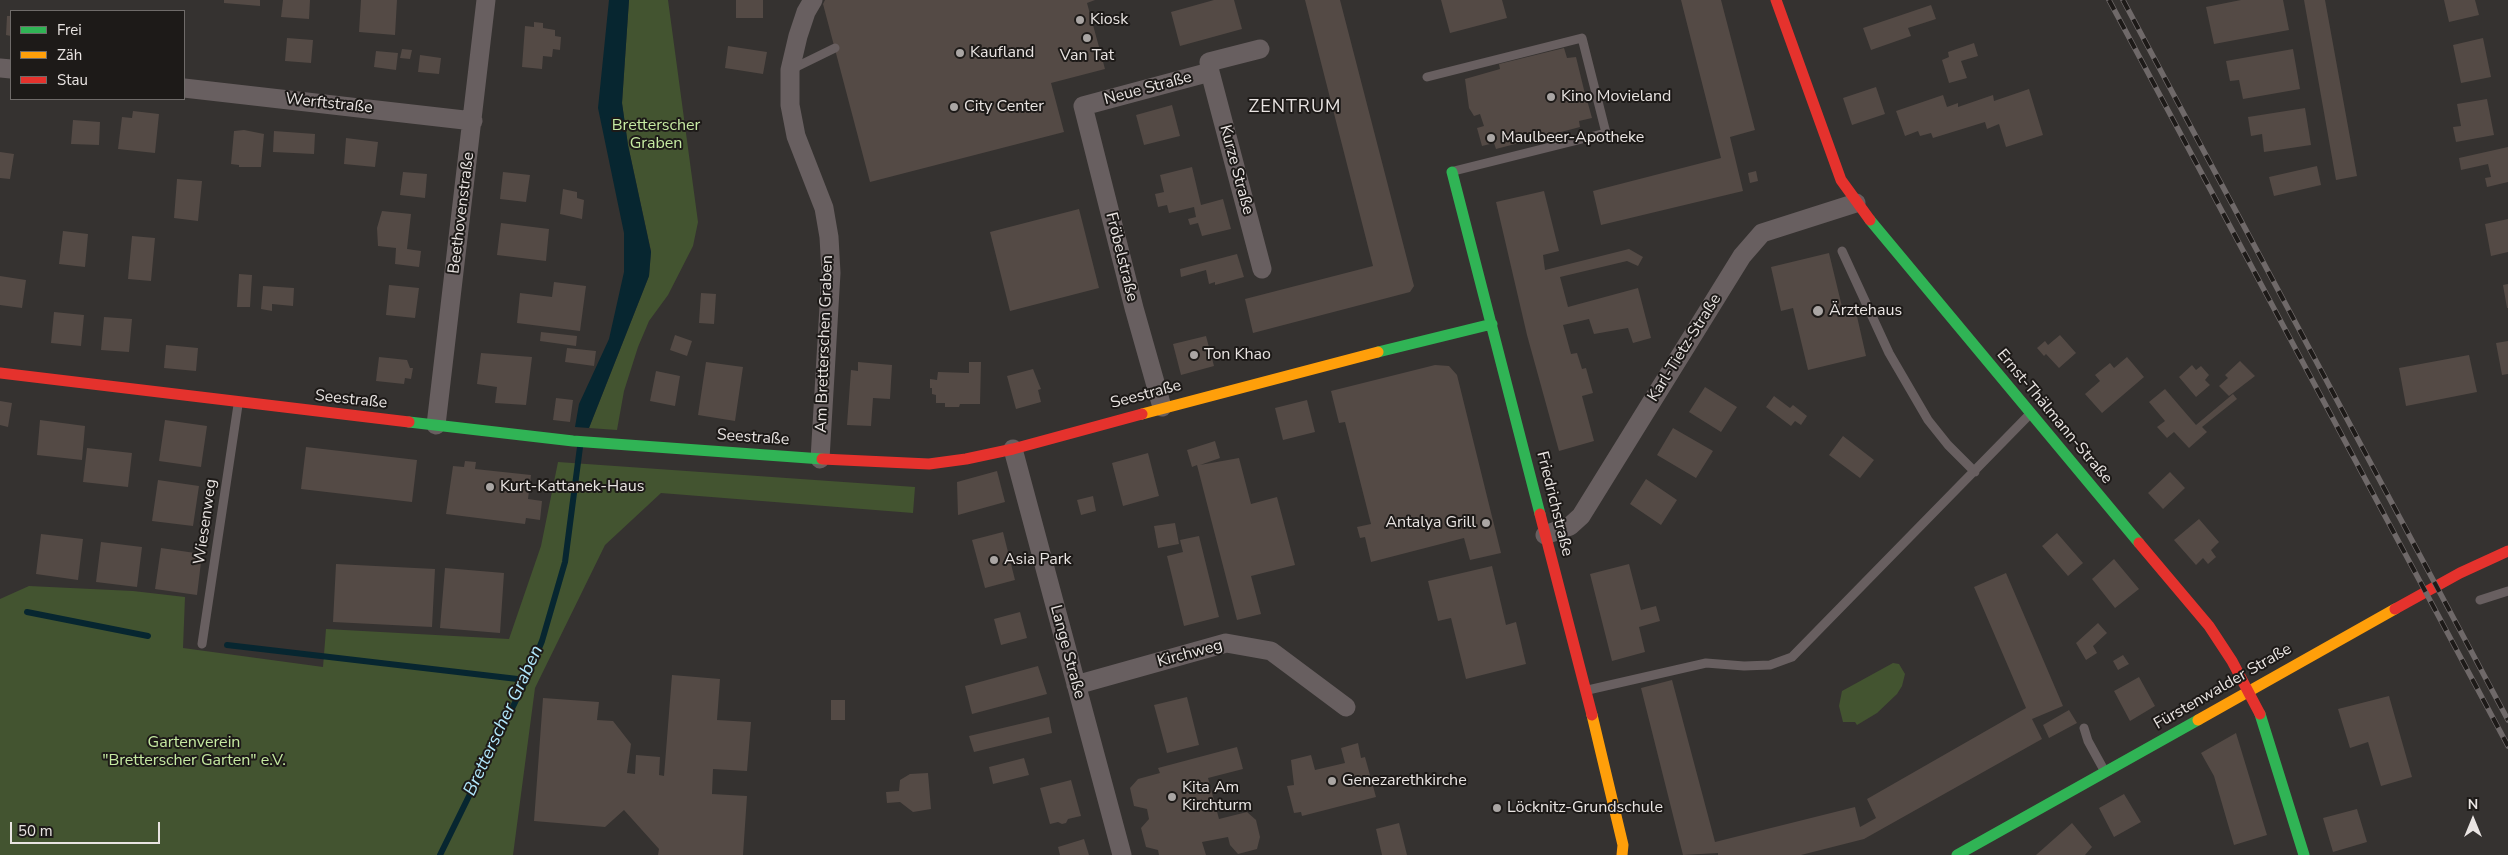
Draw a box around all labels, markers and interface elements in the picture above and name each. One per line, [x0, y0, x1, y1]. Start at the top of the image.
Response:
legend [10, 10, 185, 100]
place label: Kiosk [1090, 10, 1128, 30]
marker: Kiosk [1074, 14, 1086, 26]
text: Frei [57, 20, 82, 40]
marker: Van Tat [1081, 32, 1093, 44]
place label: Kaufland [970, 43, 1034, 63]
text: Zäh [57, 45, 82, 65]
place label: Van Tat [1060, 46, 1114, 66]
marker: Kaufland [954, 47, 966, 59]
street label: Neue Straße [1102, 68, 1194, 110]
text: Stau [57, 70, 88, 90]
place label: Kino Movieland [1561, 87, 1671, 107]
street label: Werftstraße [284, 90, 374, 118]
marker: Kino Movieland [1545, 91, 1557, 103]
place label: City Center [964, 97, 1044, 117]
district label: ZENTRUM [1248, 97, 1342, 119]
marker: City Center [948, 101, 960, 113]
park label: Bretterscher Graben [612, 116, 700, 154]
street label: Kurze Straße [1215, 123, 1257, 217]
place label: Maulbeer-Apotheke [1501, 128, 1644, 148]
marker: Maulbeer-Apotheke [1485, 132, 1497, 144]
street label: Beethovenstraße [445, 151, 479, 275]
street label: Fröbelstraße [1101, 210, 1141, 304]
street label: Am Bretterschen Graben [812, 255, 838, 433]
street label: Karl-Tietz-Straße [1644, 291, 1726, 405]
place label: Ärztehaus [1829, 301, 1902, 321]
marker: Ärztehaus [1811, 304, 1825, 318]
place label: Ton Khao [1204, 345, 1271, 365]
street label: Ernst-Thälmann-Straße [1992, 346, 2116, 488]
marker: Ton Khao [1188, 349, 1200, 361]
street label: Seestraße [1108, 376, 1184, 414]
street label: Seestraße [314, 387, 388, 413]
street label: Seestraße [716, 426, 790, 450]
street label: Friedrichstraße [1532, 450, 1576, 558]
place label: Kurt-Kattanek-Haus [500, 477, 644, 497]
street label: Wiesenweg [190, 478, 222, 566]
marker: Kurt-Kattanek-Haus [484, 481, 496, 493]
place label: Antalya Grill [1385, 513, 1476, 533]
marker: Antalya Grill [1480, 517, 1492, 529]
place label: Asia Park [1004, 550, 1072, 570]
marker: Asia Park [988, 554, 1000, 566]
street label: Lange Straße [1045, 603, 1089, 701]
street label: Kirchweg [1155, 636, 1225, 672]
street label: Fürstenwalder Straße [2151, 640, 2295, 734]
water label: Bretterscher Graben [460, 642, 548, 800]
park label: Gartenverein "Bretterscher Garten" e.V. [102, 733, 286, 771]
place label: Genezarethkirche [1342, 771, 1467, 791]
marker: Genezarethkirche [1326, 775, 1338, 787]
place label: Kita Am Kirchturm [1182, 778, 1252, 816]
marker: Kita Am Kirchturm [1166, 791, 1178, 803]
north arrow [2448, 795, 2498, 845]
text: N [2468, 795, 2478, 814]
place label: Löcknitz-Grundschule [1507, 798, 1663, 818]
marker: Löcknitz-Grundschule [1491, 802, 1503, 814]
scale bar [12, 812, 162, 844]
text: 50 m [18, 821, 53, 841]

